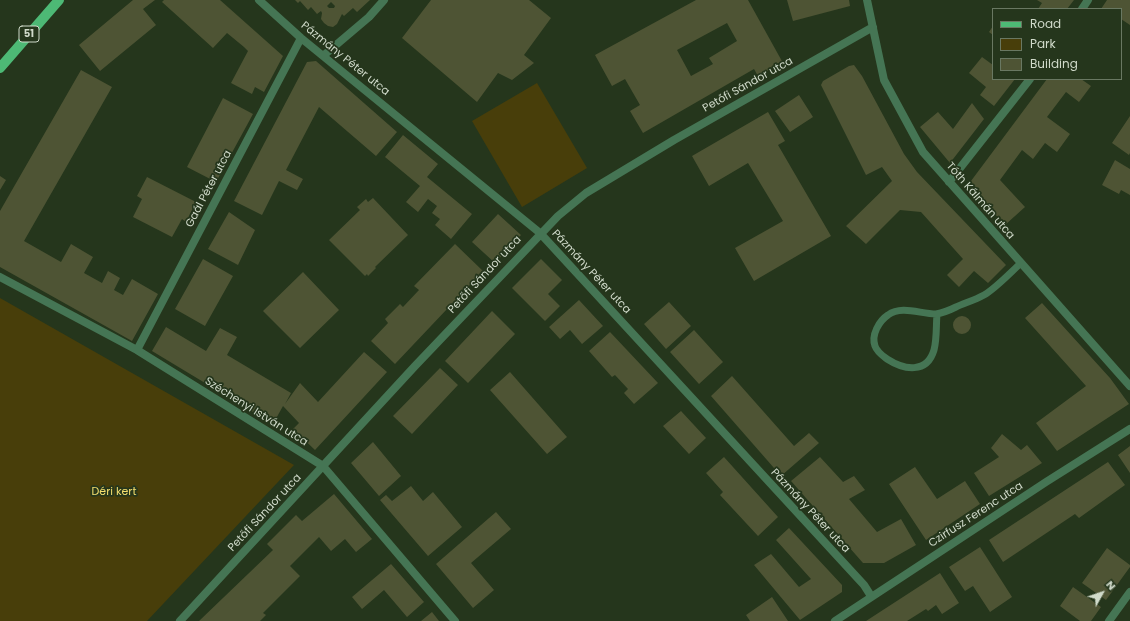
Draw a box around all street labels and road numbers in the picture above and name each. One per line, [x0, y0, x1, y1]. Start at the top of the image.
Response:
street label: Pázmány Péter utca [298, 19, 392, 99]
road number: 51 [19, 26, 39, 42]
street label: Petőfi Sándor utca [701, 55, 795, 115]
street label: Gaál Péter utca [183, 148, 235, 230]
street label: Tóth Kálmán utca [943, 160, 1017, 242]
street label: Pázmány Péter utca [549, 227, 633, 317]
street label: Petőfi Sándor utca [446, 234, 524, 316]
street label: Széchenyi István utca [202, 375, 310, 449]
street label: Pázmány Péter utca [768, 466, 852, 556]
street label: Petőfi Sándor utca [226, 472, 304, 554]
street label: Czirfusz Ferenc utca [926, 480, 1026, 550]

